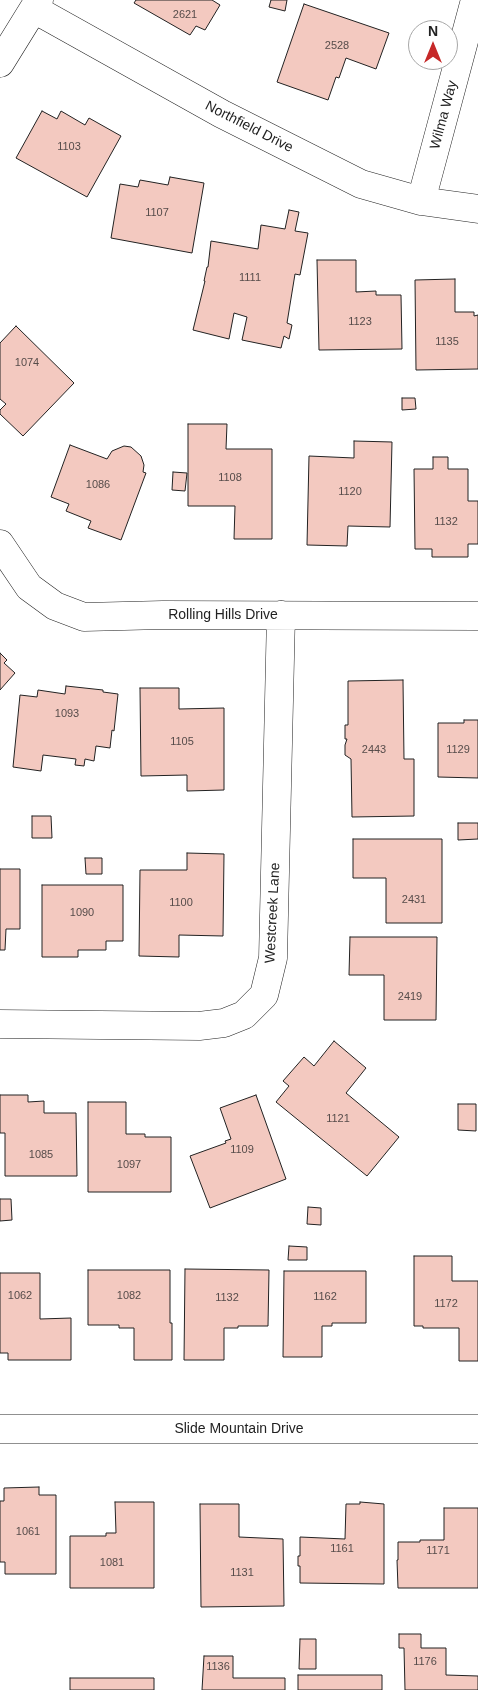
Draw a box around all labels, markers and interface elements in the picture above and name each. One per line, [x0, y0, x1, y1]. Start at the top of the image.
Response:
house number: 2621 [173, 8, 197, 22]
north arrow [408, 20, 458, 70]
text: N [428, 23, 438, 39]
house number: 2528 [325, 39, 349, 53]
street label: Wilma Way [427, 79, 461, 151]
street label: Northfield Drive [202, 98, 296, 156]
house number: 1103 [57, 140, 81, 154]
house number: 1107 [145, 206, 169, 220]
house number: 1111 [239, 271, 261, 285]
house number: 1123 [348, 315, 372, 329]
house number: 1135 [435, 335, 459, 349]
house number: 1074 [15, 356, 39, 370]
house number: 1108 [218, 471, 242, 485]
house number: 1086 [86, 478, 110, 492]
house number: 1120 [338, 485, 362, 499]
house number: 1132 [434, 515, 458, 529]
street label: Rolling Hills Drive [168, 607, 278, 623]
house number: 1093 [55, 707, 79, 721]
house number: 1105 [170, 735, 194, 749]
house number: 2443 [362, 743, 386, 757]
house number: 1129 [446, 743, 470, 757]
street label: Westcreek Lane [262, 862, 284, 964]
house number: 2431 [402, 893, 426, 907]
house number: 1100 [169, 896, 193, 910]
house number: 1090 [70, 906, 94, 920]
house number: 2419 [398, 990, 422, 1004]
house number: 1121 [326, 1112, 350, 1126]
house number: 1109 [230, 1143, 254, 1157]
house number: 1085 [29, 1148, 53, 1162]
house number: 1097 [117, 1158, 141, 1172]
house number: 1062 [8, 1289, 32, 1303]
house number: 1082 [117, 1289, 141, 1303]
house number: 1162 [313, 1290, 337, 1304]
house number: 1132 [215, 1291, 239, 1305]
house number: 1172 [434, 1297, 458, 1311]
street label: Slide Mountain Drive [174, 1421, 304, 1437]
house number: 1061 [16, 1525, 40, 1539]
house number: 1161 [330, 1542, 354, 1556]
house number: 1171 [426, 1544, 450, 1558]
house number: 1081 [100, 1556, 124, 1570]
house number: 1131 [230, 1566, 254, 1580]
house number: 1176 [413, 1655, 437, 1669]
house number: 1136 [206, 1660, 230, 1674]

